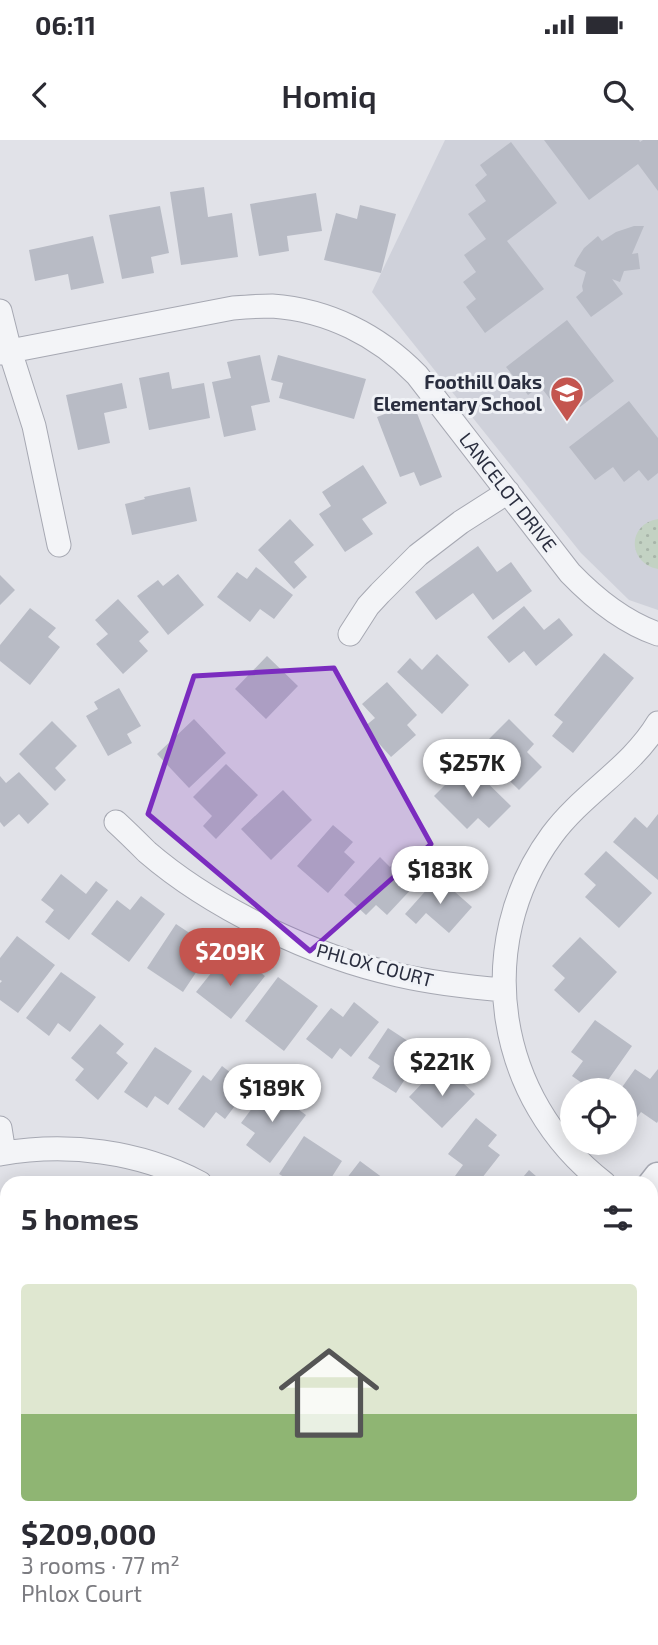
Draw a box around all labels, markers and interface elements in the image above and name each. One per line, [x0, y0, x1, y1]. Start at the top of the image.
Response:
text: 06:11 [35, 9, 96, 40]
icon: back [21, 76, 59, 114]
text: Homiq [281, 76, 377, 114]
icon: search [599, 76, 637, 114]
place label: Foothill Oaks Elementary School [373, 370, 543, 416]
school or university icon: Foothill Oaks Elementary School [548, 374, 586, 423]
street label: LANCELOT DRIVE [455, 428, 562, 556]
pin: $257K [423, 740, 521, 799]
text: $257K [439, 748, 505, 776]
pin: $183K [391, 846, 489, 906]
text: $183K [407, 855, 473, 883]
pin: $209K [181, 928, 279, 988]
text: $209K [195, 937, 265, 965]
street label: PHLOX COURT [314, 938, 436, 991]
pin: $221K [393, 1038, 491, 1098]
text: $221K [410, 1047, 474, 1075]
pin: $189K [223, 1065, 321, 1124]
text: $189K [239, 1073, 305, 1101]
map controls [560, 1078, 637, 1155]
button: locate [560, 1078, 637, 1155]
icon: filters [599, 1199, 637, 1237]
text: 5 homes [21, 1200, 139, 1236]
icon: home [266, 1330, 392, 1456]
text: $209,000 [21, 1515, 157, 1551]
text: 3 rooms · 77 m² [21, 1551, 180, 1579]
text: Phlox Court [21, 1579, 142, 1607]

